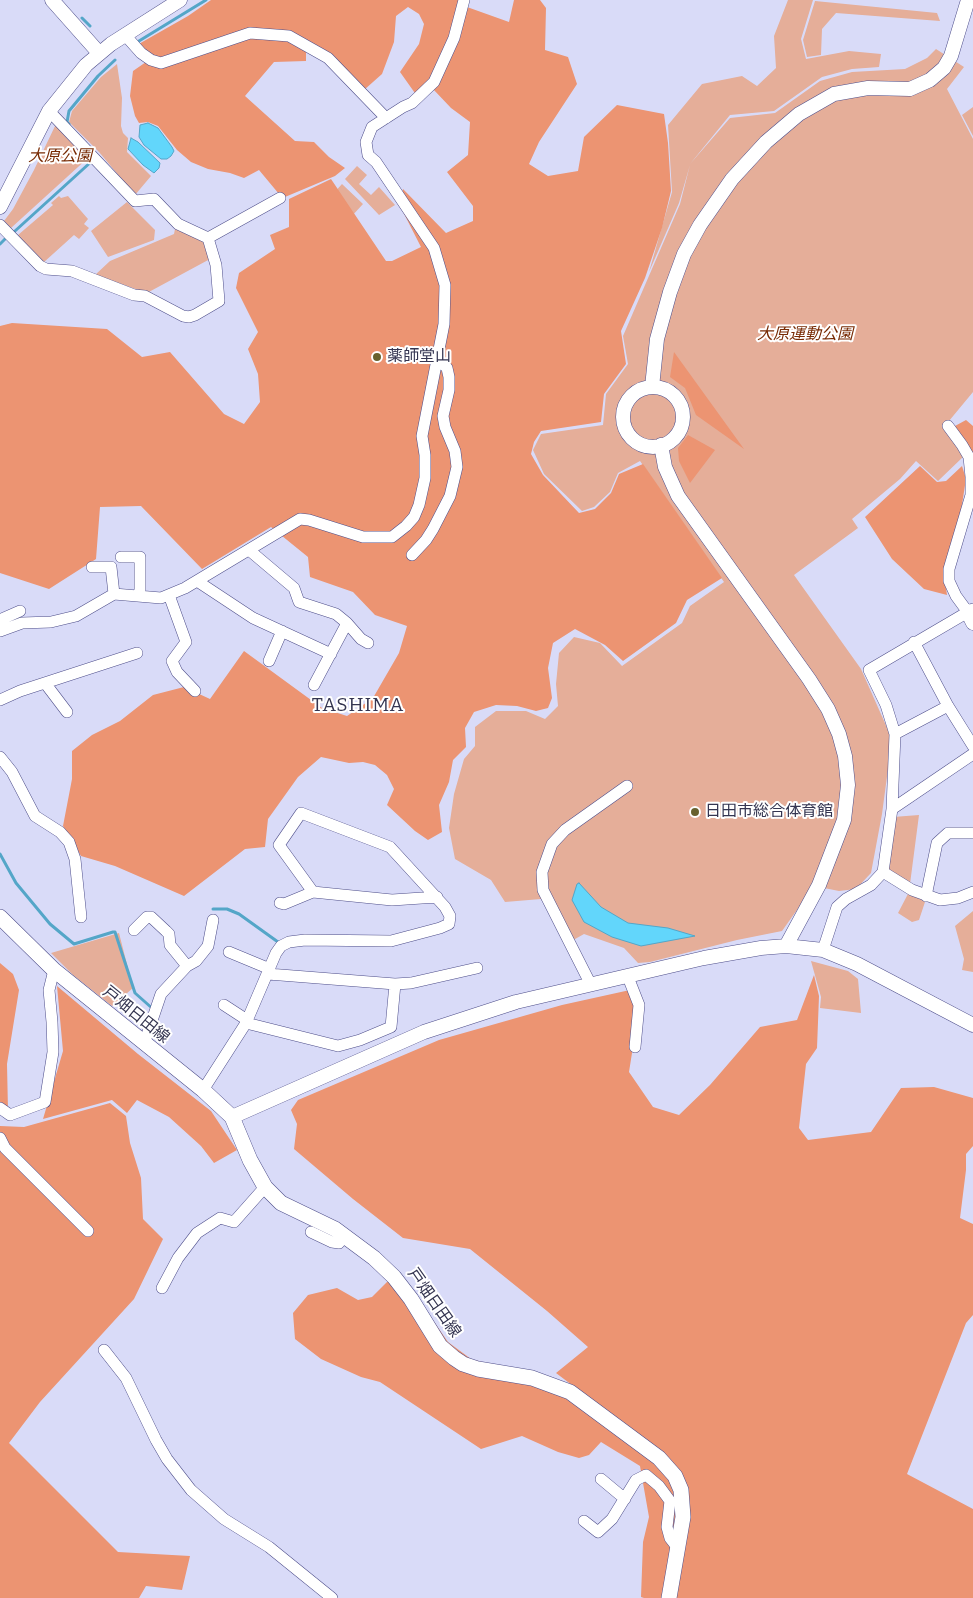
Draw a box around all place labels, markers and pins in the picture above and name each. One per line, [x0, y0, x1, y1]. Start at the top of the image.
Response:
place label: 薬師堂山 [387, 347, 451, 367]
marker: 薬師堂山 [371, 351, 383, 363]
place label: 日田市総合体育館 [705, 802, 833, 822]
marker: 日田市総合体育館 [689, 806, 701, 818]

